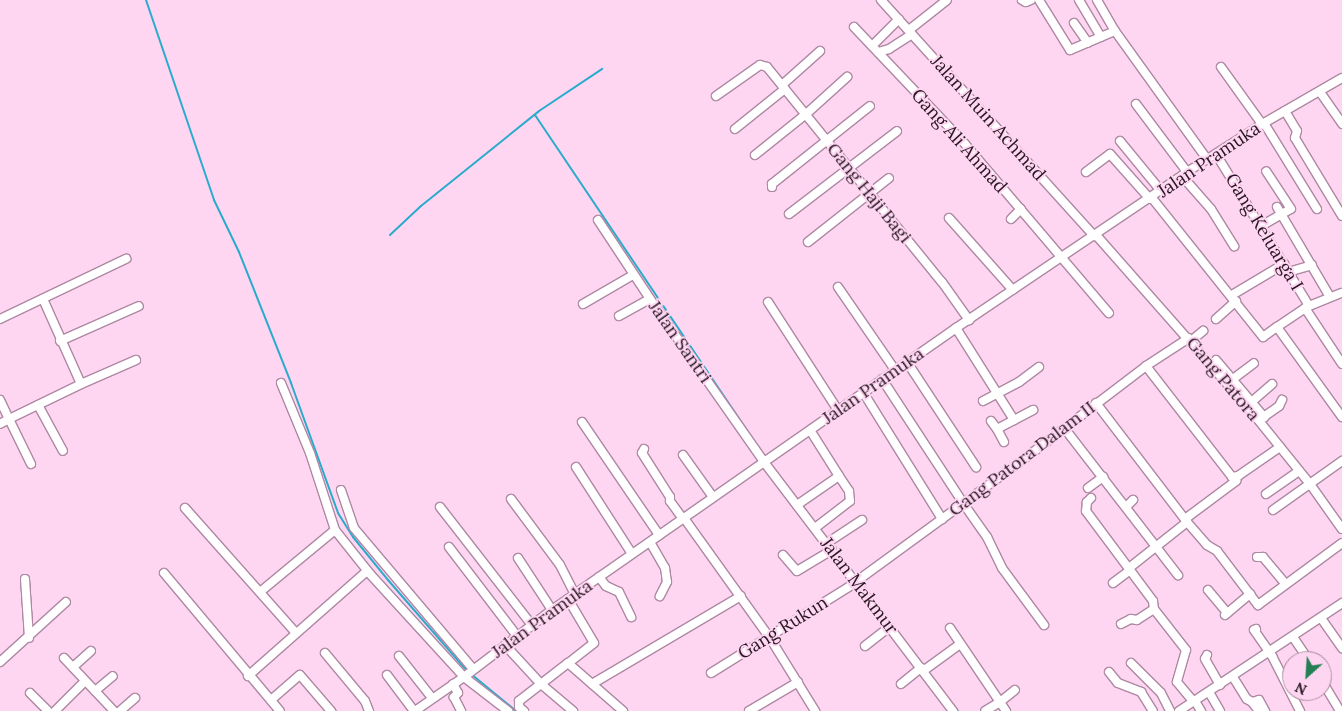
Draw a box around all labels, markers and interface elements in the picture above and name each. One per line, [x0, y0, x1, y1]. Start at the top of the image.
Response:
street label: Jalan Muin Achmad [926, 51, 1050, 185]
street label: Gang Ali Ahmad [907, 84, 1011, 198]
street label: Jalan Pramuka [1154, 118, 1264, 202]
street label: Gang Haji Bagi [822, 139, 916, 247]
street label: Gang Keluarga I [1220, 169, 1308, 295]
street label: Jalan Santri [644, 297, 716, 387]
street label: Gang Patora [1182, 333, 1264, 425]
street label: Jalan Pramuka [818, 343, 928, 429]
street label: Gang Patora Dalam II [945, 397, 1099, 521]
street label: Jalan Makmur [816, 533, 902, 639]
street label: Jalan Pramuka [487, 575, 597, 663]
street label: Gang Rukun [734, 592, 832, 664]
north arrow [1282, 651, 1332, 701]
text: N [1292, 678, 1310, 699]

